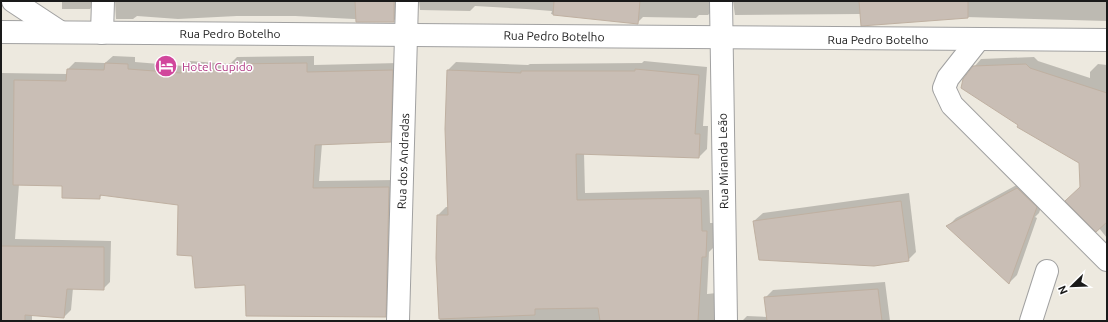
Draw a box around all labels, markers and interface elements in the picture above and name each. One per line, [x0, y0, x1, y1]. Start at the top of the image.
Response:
street label: Rua Pedro Botelho [179, 27, 281, 40]
street label: Rua Pedro Botelho [503, 29, 605, 43]
street label: Rua Pedro Botelho [827, 33, 929, 46]
hotel icon: Hotel Cupido [153, 53, 179, 79]
place label: Hotel Cupido [182, 60, 253, 73]
street label: Rua dos Andradas [395, 113, 411, 209]
street label: Rua Miranda Leão [716, 113, 730, 209]
north arrow [1052, 266, 1092, 306]
text: N [1056, 284, 1070, 296]

